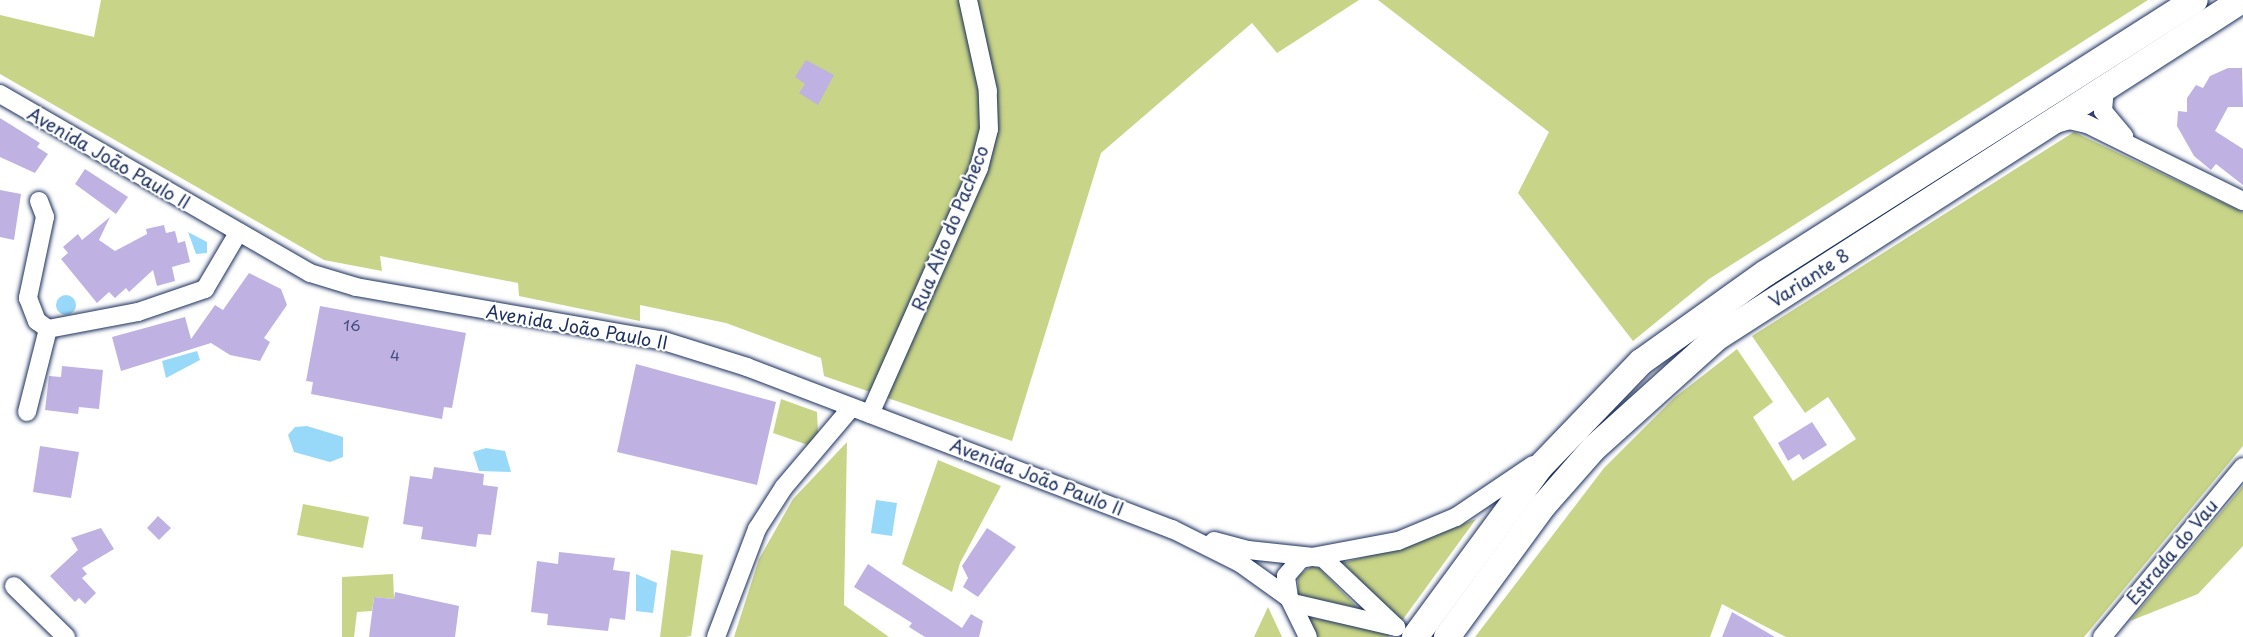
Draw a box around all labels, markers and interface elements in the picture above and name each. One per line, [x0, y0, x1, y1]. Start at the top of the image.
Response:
street label: Avenida João Paulo II [24, 102, 194, 214]
street label: Rua Alto do Pacheco [907, 141, 993, 315]
street label: Variante 8 [1765, 244, 1853, 312]
street label: Avenida João Paulo II [484, 300, 670, 354]
house number: 16 [343, 316, 361, 334]
house number: 4 [390, 346, 400, 364]
street label: Avenida João Paulo II [947, 434, 1127, 520]
street label: Estrada do Vau [2121, 495, 2223, 609]

